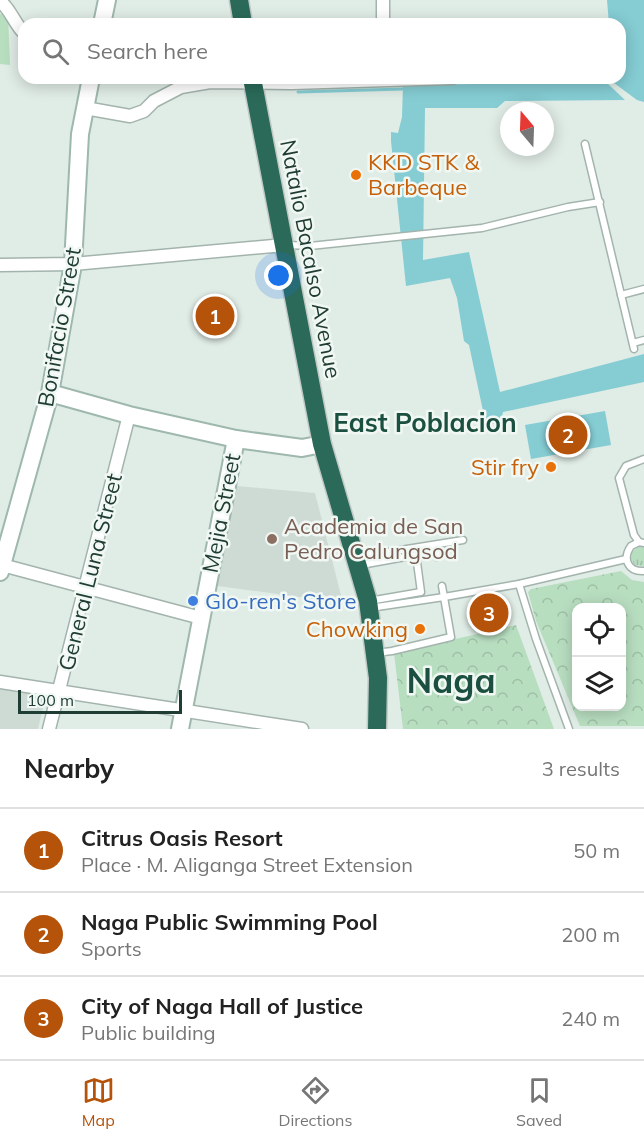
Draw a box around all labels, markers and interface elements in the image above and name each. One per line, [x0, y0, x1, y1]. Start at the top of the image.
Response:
search box [18, 18, 626, 84]
icon: search [39, 35, 72, 68]
text: Search here [87, 37, 208, 65]
north arrow [500, 102, 554, 156]
street label: Natalio Bacalso Avenue [274, 137, 348, 381]
place label: KKD STK & Barbeque [368, 148, 480, 201]
marker: KKD STK & Barbeque [349, 168, 363, 182]
street label: Bonifacio Street [31, 245, 87, 409]
your location [264, 261, 293, 290]
pin: 1 [196, 294, 234, 338]
district label: East Poblacion [333, 406, 517, 439]
pin: 2 [548, 412, 588, 458]
street label: Mejia Street [196, 451, 246, 575]
place label: Stir fry [471, 453, 539, 481]
marker: Stir fry [544, 460, 558, 474]
street label: General Luna Street [52, 470, 128, 673]
place label: Academia de San Pedro Calungsod [284, 512, 463, 565]
marker: Academia de San Pedro Calungsod [265, 532, 279, 546]
place label: Glo-ren's Store [205, 587, 356, 615]
pin: 3 [470, 590, 508, 636]
marker: Glo-ren's Store [186, 594, 200, 608]
map controls [572, 603, 626, 711]
button: locate [572, 603, 626, 657]
place label: Chowking [306, 615, 408, 643]
marker: Chowking [413, 622, 427, 636]
button: layers [572, 657, 626, 711]
district label: Naga [407, 659, 495, 702]
scale bar [18, 687, 182, 714]
text: 100 m [27, 690, 74, 710]
text: Nearby [24, 752, 114, 785]
text: 3 results [542, 756, 620, 781]
text: Citrus Oasis Resort [81, 824, 283, 852]
text: 1 [38, 838, 50, 863]
text: 50 m [573, 838, 620, 863]
text: Place · M. Aliganga Street Extension [81, 852, 413, 877]
text: Naga Public Swimming Pool [81, 908, 378, 936]
text: 2 [38, 922, 50, 947]
text: 200 m [561, 922, 620, 947]
text: Sports [81, 936, 142, 961]
text: City of Naga Hall of Justice [81, 992, 363, 1020]
text: 3 [38, 1006, 50, 1031]
text: 240 m [561, 1006, 620, 1031]
text: Public building [81, 1020, 216, 1045]
tab: Map [82, 1074, 115, 1130]
tab: Directions [278, 1074, 352, 1130]
tab: Saved [516, 1074, 562, 1130]

